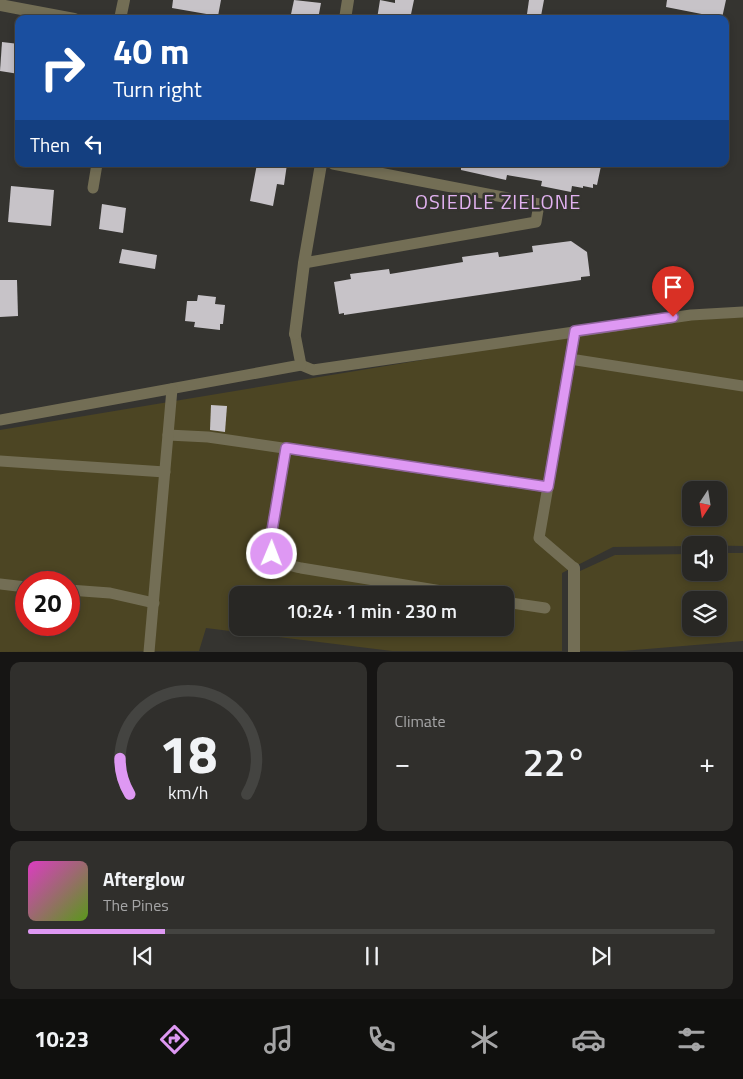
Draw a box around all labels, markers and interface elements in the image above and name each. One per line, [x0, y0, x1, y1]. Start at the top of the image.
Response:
text: 40 m [113, 24, 189, 78]
icon: right [30, 35, 95, 100]
text: Turn right [113, 72, 202, 106]
text: Then [30, 130, 70, 159]
icon: left [80, 130, 108, 158]
district label: OSIEDLE ZIELONE [415, 186, 581, 217]
pin [652, 266, 694, 317]
icon: arrive [659, 273, 687, 301]
north arrow [682, 481, 728, 526]
map controls [682, 481, 727, 636]
position arrow [245, 527, 297, 579]
button: sound [682, 536, 727, 581]
speed limit sign: 20 [15, 571, 80, 636]
button: layers [682, 591, 727, 636]
text: 10:24 · 1 min · 230 m [286, 596, 457, 625]
text: Climate [395, 709, 446, 733]
text: 18 [159, 714, 217, 793]
text: 22° [523, 733, 587, 791]
text: − [395, 741, 410, 784]
text: + [699, 741, 715, 784]
text: km/h [168, 779, 208, 806]
text: Afterglow [103, 864, 185, 893]
text: The Pines [103, 893, 169, 917]
icon: previous [129, 942, 157, 970]
icon: pause [358, 942, 386, 970]
icon: next [587, 942, 615, 970]
text: 10:23 [34, 1022, 89, 1056]
icon: directions [157, 1022, 192, 1057]
icon: music [261, 1022, 296, 1057]
icon: phone [364, 1022, 399, 1057]
icon: climate [467, 1022, 502, 1057]
icon: car [571, 1022, 606, 1057]
icon: filters [674, 1022, 709, 1057]

